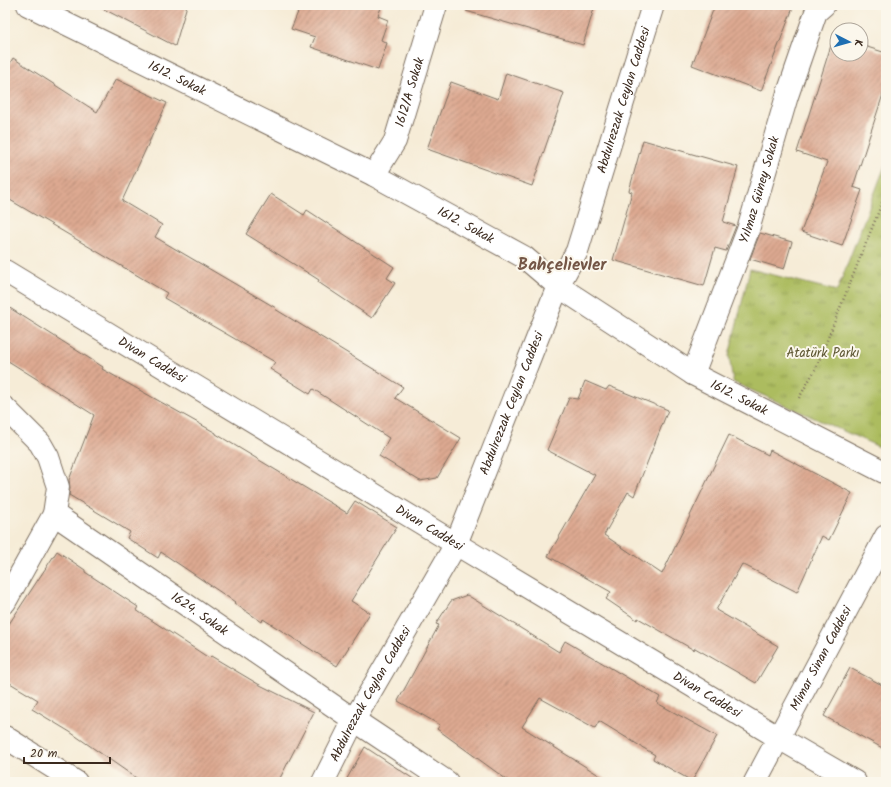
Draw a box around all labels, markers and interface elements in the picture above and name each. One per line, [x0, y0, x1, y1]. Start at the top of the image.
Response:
north arrow [829, 22, 869, 62]
street label: Abdulrezzak Ceylan Caddesi [591, 23, 656, 176]
text: K [849, 39, 867, 48]
street label: 1612/A Sokak [389, 54, 430, 130]
street label: 1612. Sokak [144, 55, 210, 102]
street label: Yılmaz Güney Sokak [733, 133, 786, 246]
street label: 1612. Sokak [433, 201, 499, 250]
district label: Bahçelievler [518, 252, 607, 279]
street label: Abdulrezzak Ceylan Caddesi [474, 328, 550, 478]
street label: Divan Caddesi [114, 331, 191, 389]
park label: Atatürk Parkı [787, 343, 859, 364]
street label: 1612. Sokak [706, 374, 772, 422]
street label: Divan Caddesi [391, 499, 468, 557]
street label: 1624. Sokak [167, 587, 233, 642]
street label: Mimar Sinan Caddesi [784, 602, 858, 715]
street label: Abdulrezzak Ceylan Caddesi [324, 621, 417, 765]
street label: Divan Caddesi [669, 666, 746, 724]
scale bar [24, 739, 110, 765]
text: 20 m [30, 744, 58, 763]

